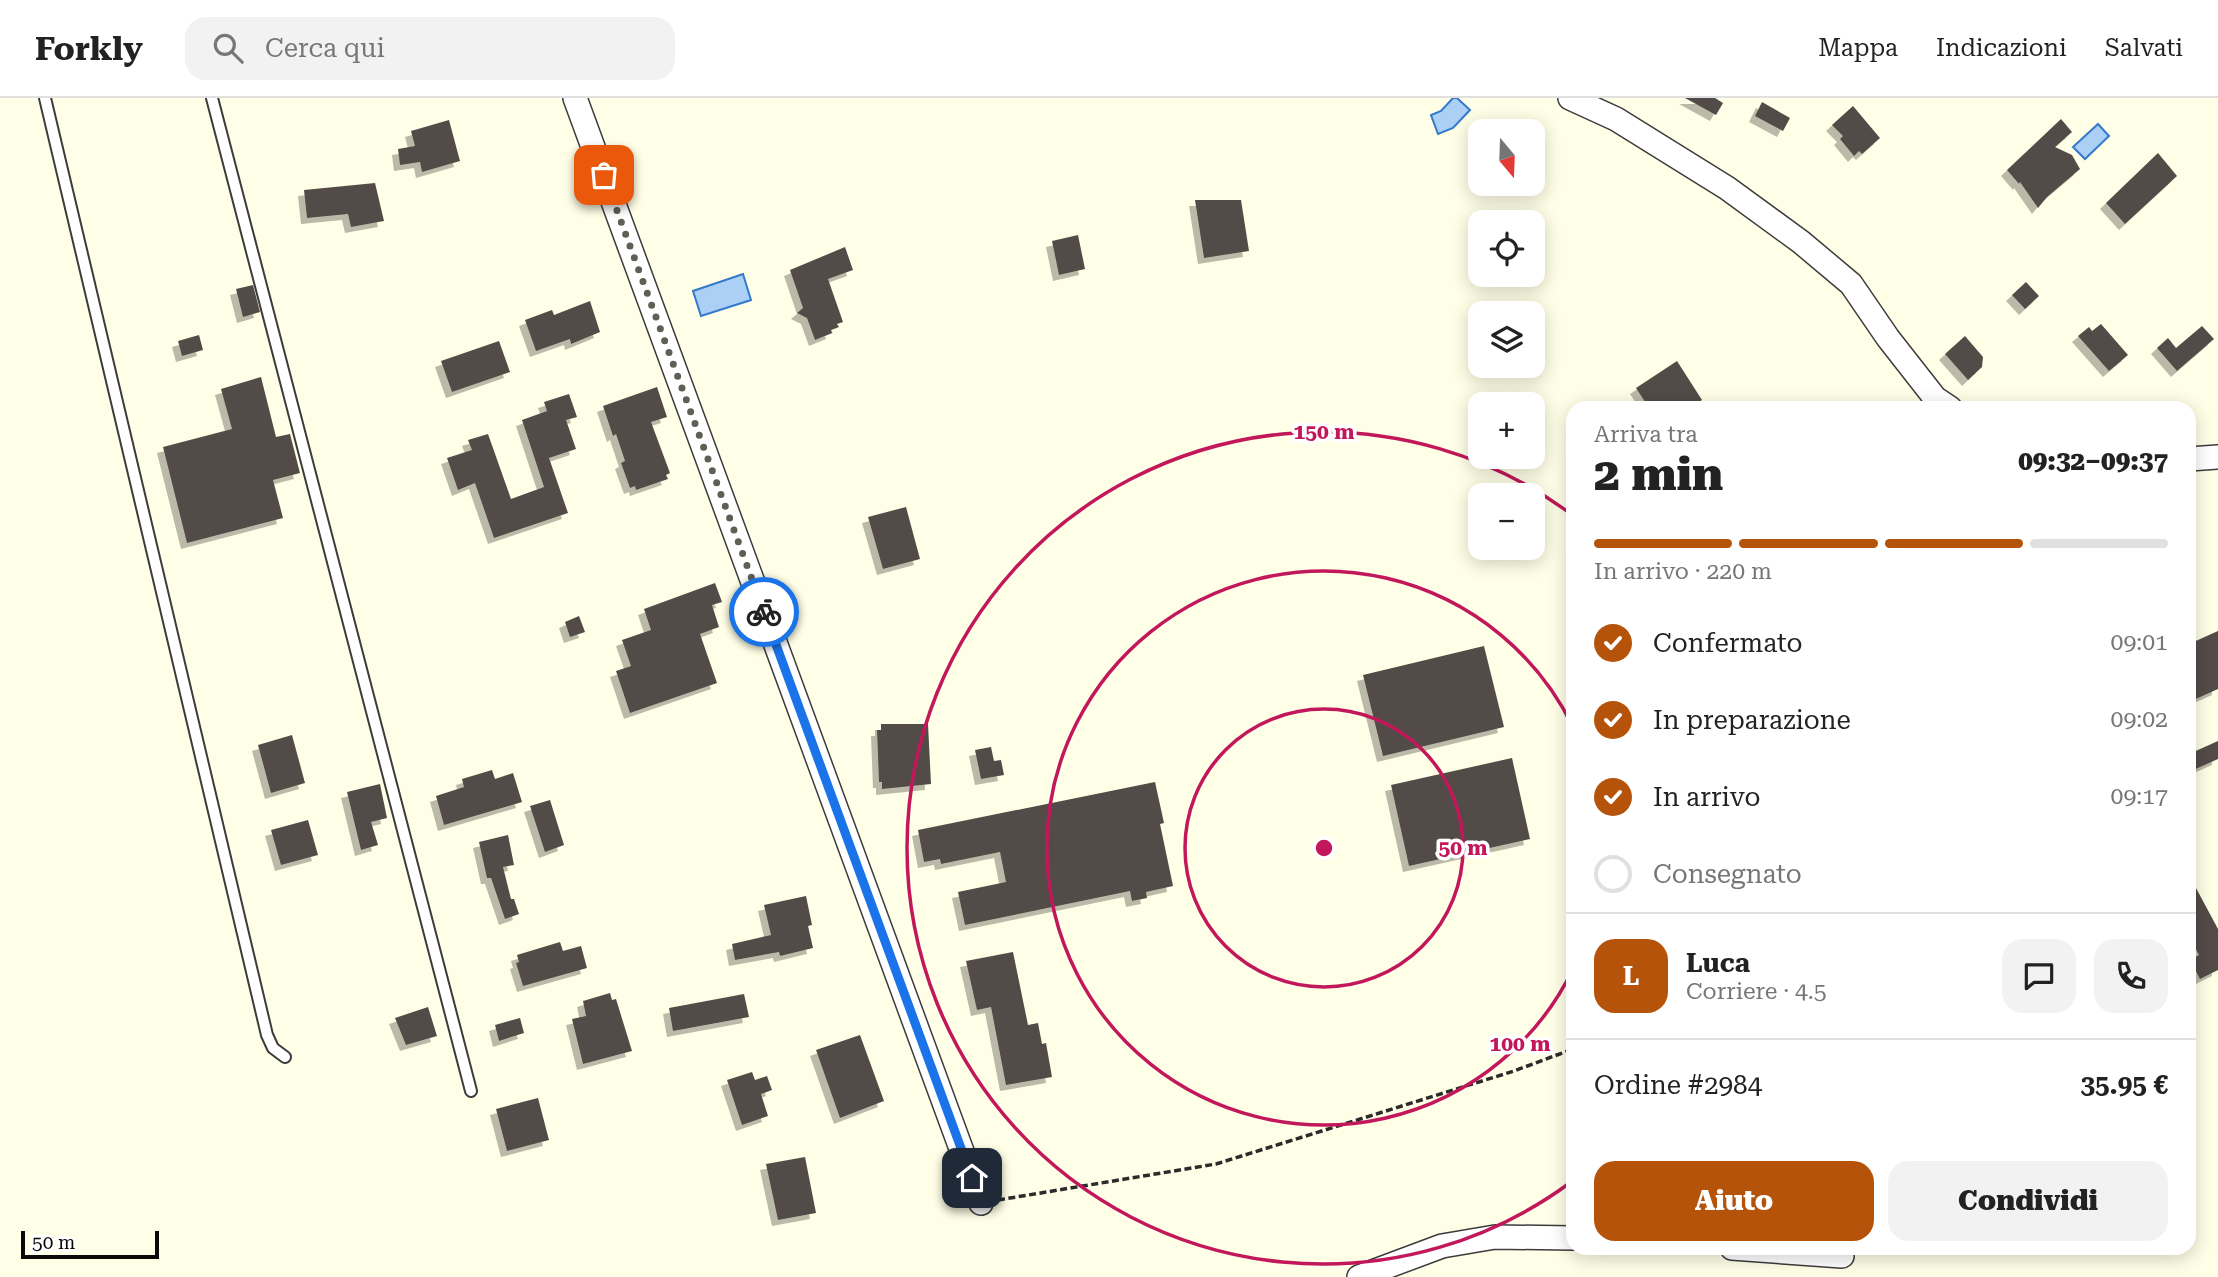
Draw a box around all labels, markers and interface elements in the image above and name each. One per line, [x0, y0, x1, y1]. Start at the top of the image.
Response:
search box [185, 17, 675, 80]
text: Forkly [35, 29, 143, 68]
icon: search [209, 29, 247, 67]
text: Cerca qui [265, 33, 385, 63]
text: Mappa [1818, 34, 1898, 62]
text: Indicazioni [1936, 34, 2067, 62]
text: Salvati [2105, 34, 2183, 62]
north arrow [1468, 119, 1545, 196]
map controls [1468, 119, 1545, 560]
pin [574, 145, 634, 205]
icon: bag [585, 156, 623, 194]
button: locate [1468, 210, 1545, 287]
button: layers [1468, 301, 1545, 378]
button: + [1468, 392, 1545, 469]
text: 150 m [1294, 420, 1354, 444]
text: Arriva tra [1594, 421, 1698, 448]
text: 09:32–09:37 [2018, 446, 2168, 476]
text: 2 min [1594, 447, 1723, 501]
button: − [1468, 483, 1545, 560]
text: In arrivo · 220 m [1594, 558, 1772, 585]
courier [729, 577, 799, 647]
icon: bike [745, 593, 783, 631]
icon: check [1594, 624, 1632, 662]
text: Confermato [1653, 628, 1802, 658]
text: 09:01 [2111, 629, 2168, 656]
icon: check [1594, 701, 1632, 739]
text: In preparazione [1653, 705, 1851, 735]
text: 09:02 [2111, 706, 2168, 733]
icon: check [1594, 778, 1632, 816]
text: In arrivo [1653, 782, 1760, 812]
text: 09:17 [2111, 783, 2168, 810]
centre of rings [1312, 836, 1336, 860]
text: 50 m [1438, 836, 1488, 860]
text: Consegnato [1653, 859, 1802, 889]
button: chat [2002, 939, 2076, 1013]
button: phone [2094, 939, 2168, 1013]
text: Luca [1686, 948, 1750, 978]
text: L [1623, 961, 1639, 991]
text: Corriere · 4.5 [1686, 978, 1827, 1005]
text: 100 m [1490, 1032, 1550, 1056]
text: Ordine #2984 [1594, 1070, 1762, 1100]
text: 35.95 € [2080, 1070, 2168, 1100]
pin [942, 1148, 1002, 1208]
icon: home [953, 1159, 991, 1197]
button: Aiuto [1594, 1161, 1874, 1241]
button: Condividi [1888, 1161, 2168, 1241]
scale bar [21, 1228, 159, 1260]
text: 50 m [32, 1231, 75, 1254]

